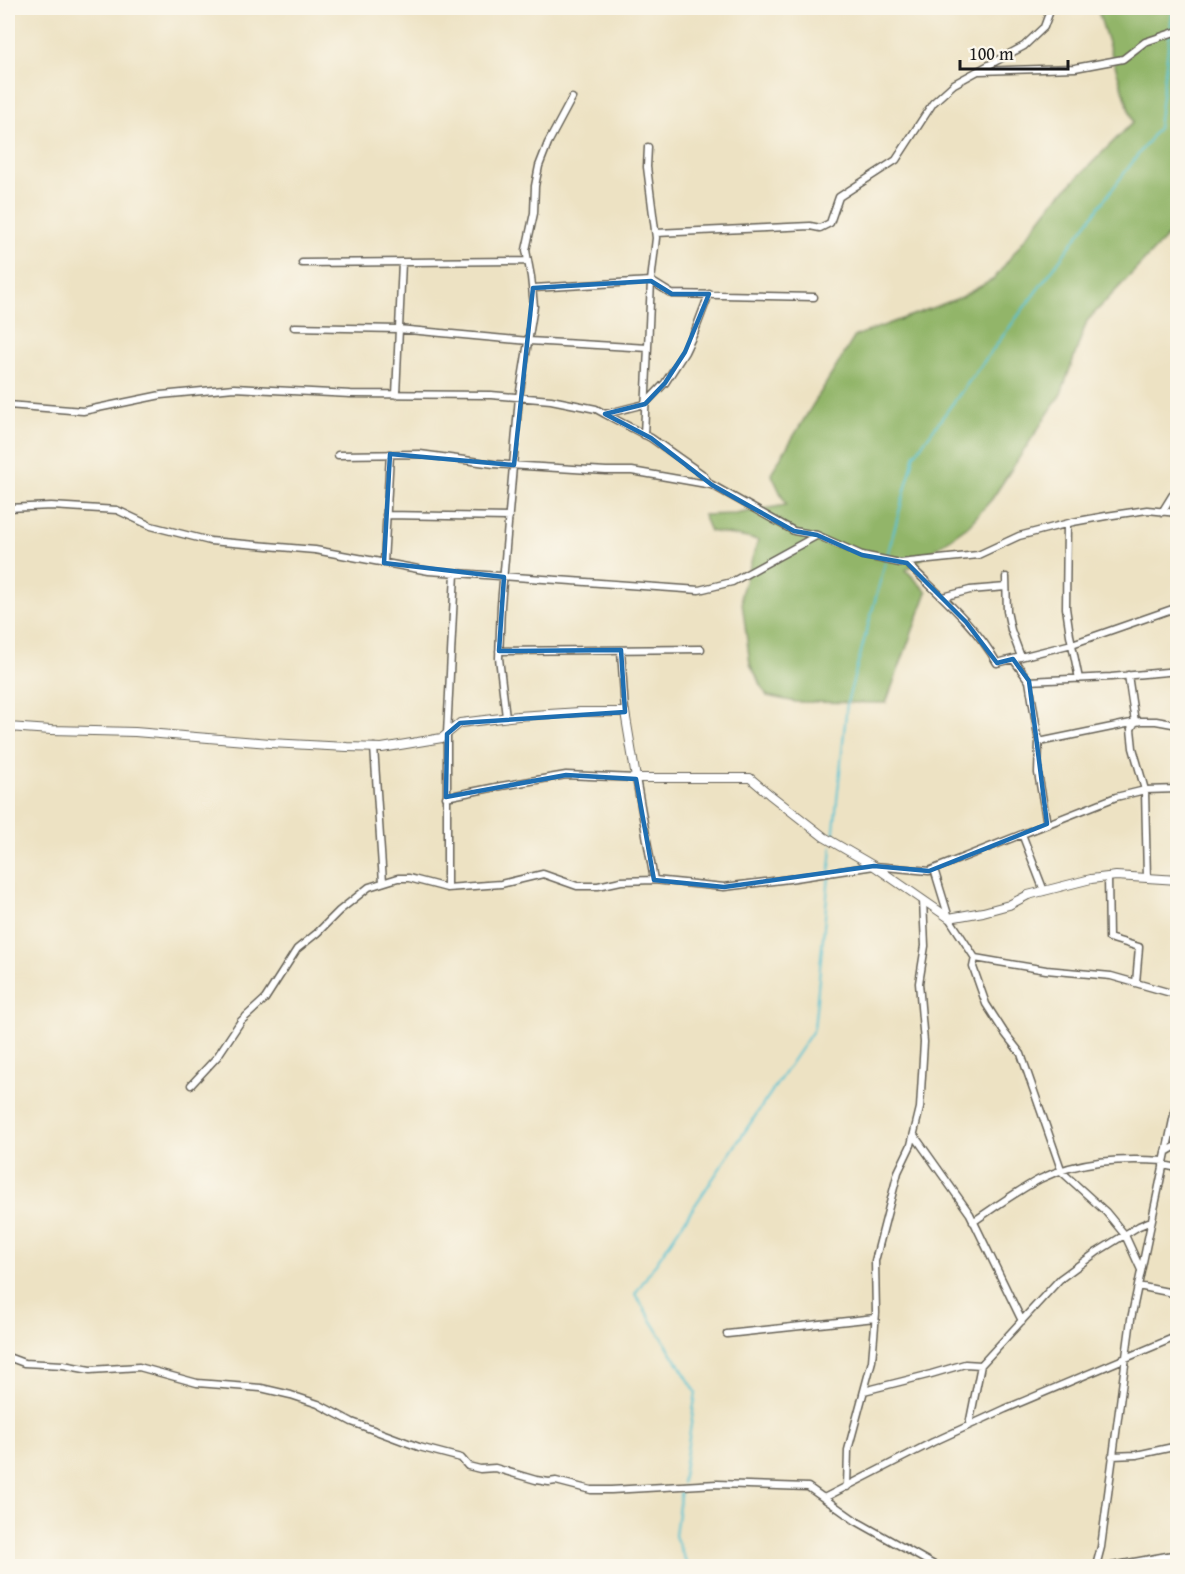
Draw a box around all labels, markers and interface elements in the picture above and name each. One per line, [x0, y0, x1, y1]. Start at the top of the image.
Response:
scale bar [960, 33, 1068, 71]
text: 100 m [969, 40, 1014, 67]

